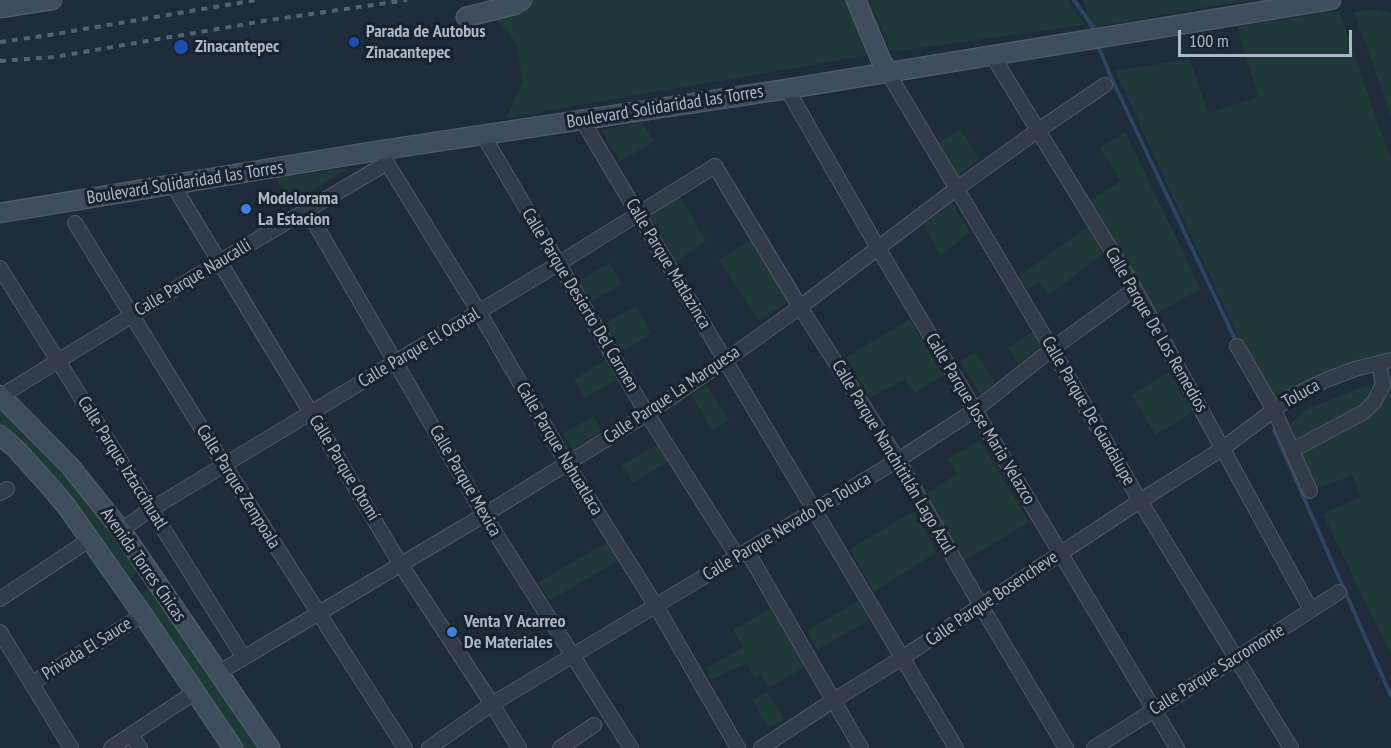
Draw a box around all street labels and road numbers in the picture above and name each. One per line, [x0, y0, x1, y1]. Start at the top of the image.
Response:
street label: Boulevard Solidaridad las Torres [565, 81, 765, 133]
street label: Boulevard Solidaridad las Torres [85, 157, 285, 209]
street label: Calle Parque Matlazinca [621, 195, 715, 333]
street label: Calle Parque Desierto Del Carmen [517, 205, 643, 395]
street label: Calle Parque Naucalli [131, 235, 255, 321]
street label: Calle Parque De Los Remedios [1100, 244, 1212, 416]
street label: Calle Parque El Ocotal [355, 303, 483, 393]
street label: Calle Parque Jose Maria Velazco [920, 330, 1040, 508]
street label: Calle Parque De Guadalupe [1037, 333, 1139, 489]
street label: Calle Parque La Marquesa [600, 341, 744, 449]
street label: Calle Parque Nanchititlán Lago Azul [827, 356, 959, 558]
street label: Toluca [1278, 375, 1324, 413]
street label: Calle Parque Nahuatlaca [511, 379, 607, 519]
street label: Calle Parque Iztaccíhuatl [72, 393, 172, 533]
street label: Calle Parque Otomí [304, 411, 384, 525]
street label: Calle Parque Zempoala [191, 421, 285, 553]
street label: Calle Parque Mexica [424, 421, 506, 541]
street label: Calle Parque Nevado De Toluca [699, 468, 875, 586]
street label: Avenida Torres Chicas [96, 504, 190, 626]
street label: Calle Parque Bosencheve [922, 547, 1062, 651]
street label: Privada El Sauce [38, 613, 136, 685]
street label: Calle Parque Sacromonte [1146, 620, 1288, 720]

